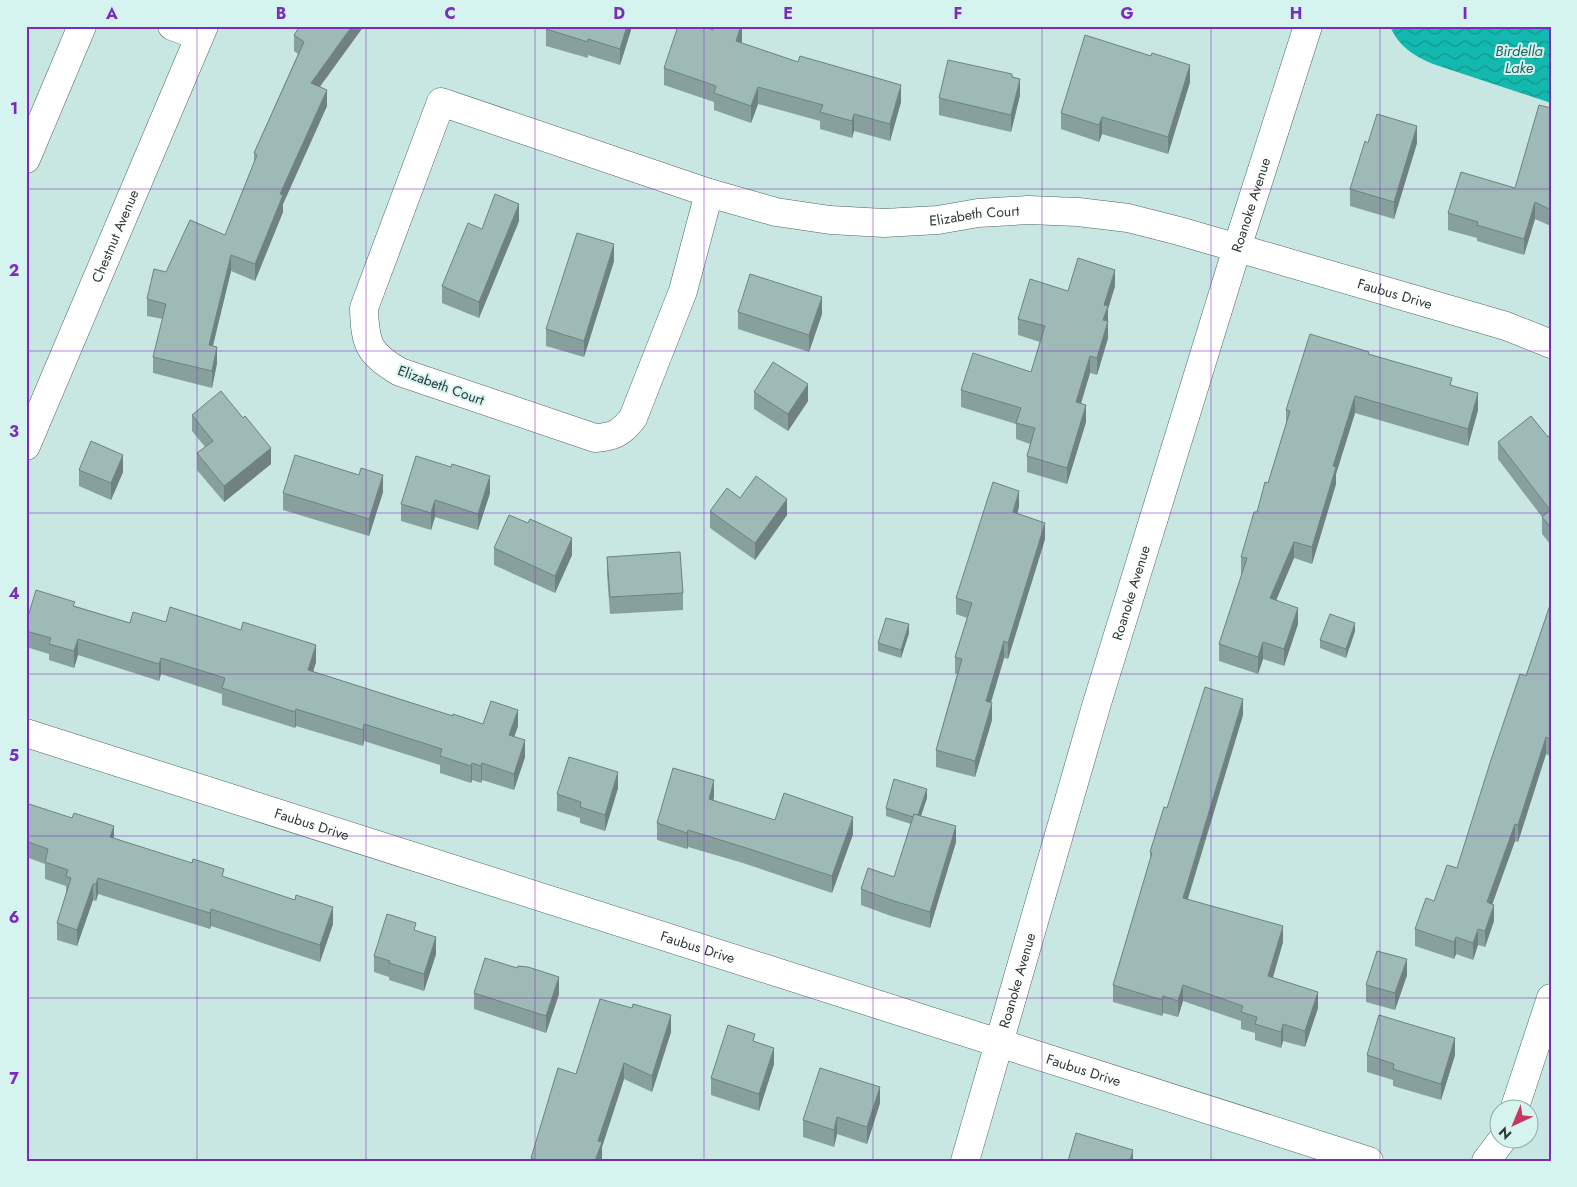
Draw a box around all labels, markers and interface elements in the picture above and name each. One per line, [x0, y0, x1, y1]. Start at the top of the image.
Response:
text: A [105, 2, 118, 25]
text: B [276, 2, 286, 25]
text: C [444, 2, 456, 25]
text: D [613, 2, 625, 25]
text: E [783, 2, 793, 25]
text: F [954, 2, 962, 25]
text: G [1120, 2, 1134, 25]
text: H [1290, 2, 1302, 25]
text: I [1462, 2, 1468, 25]
water label: Birdella Lake [1495, 40, 1544, 79]
text: 1 [10, 97, 18, 120]
street label: Roanoke Avenue [1226, 155, 1275, 255]
street label: Chestnut Avenue [86, 187, 144, 286]
street label: Elizabeth Court [929, 201, 1020, 230]
text: 2 [9, 259, 19, 282]
street label: Faubus Drive [1355, 273, 1435, 314]
street label: Elizabeth Court [395, 360, 488, 410]
text: 3 [9, 420, 19, 443]
street label: Roanoke Avenue [1107, 543, 1155, 643]
text: 4 [8, 582, 20, 605]
text: 5 [9, 744, 19, 767]
street label: Faubus Drive [272, 803, 352, 845]
text: 6 [9, 906, 19, 929]
street label: Faubus Drive [658, 926, 737, 968]
street label: Roanoke Avenue [994, 930, 1040, 1030]
street label: Faubus Drive [1044, 1049, 1123, 1091]
text: 7 [9, 1067, 19, 1090]
north arrow [1490, 1100, 1540, 1150]
text: N [1494, 1122, 1516, 1144]

